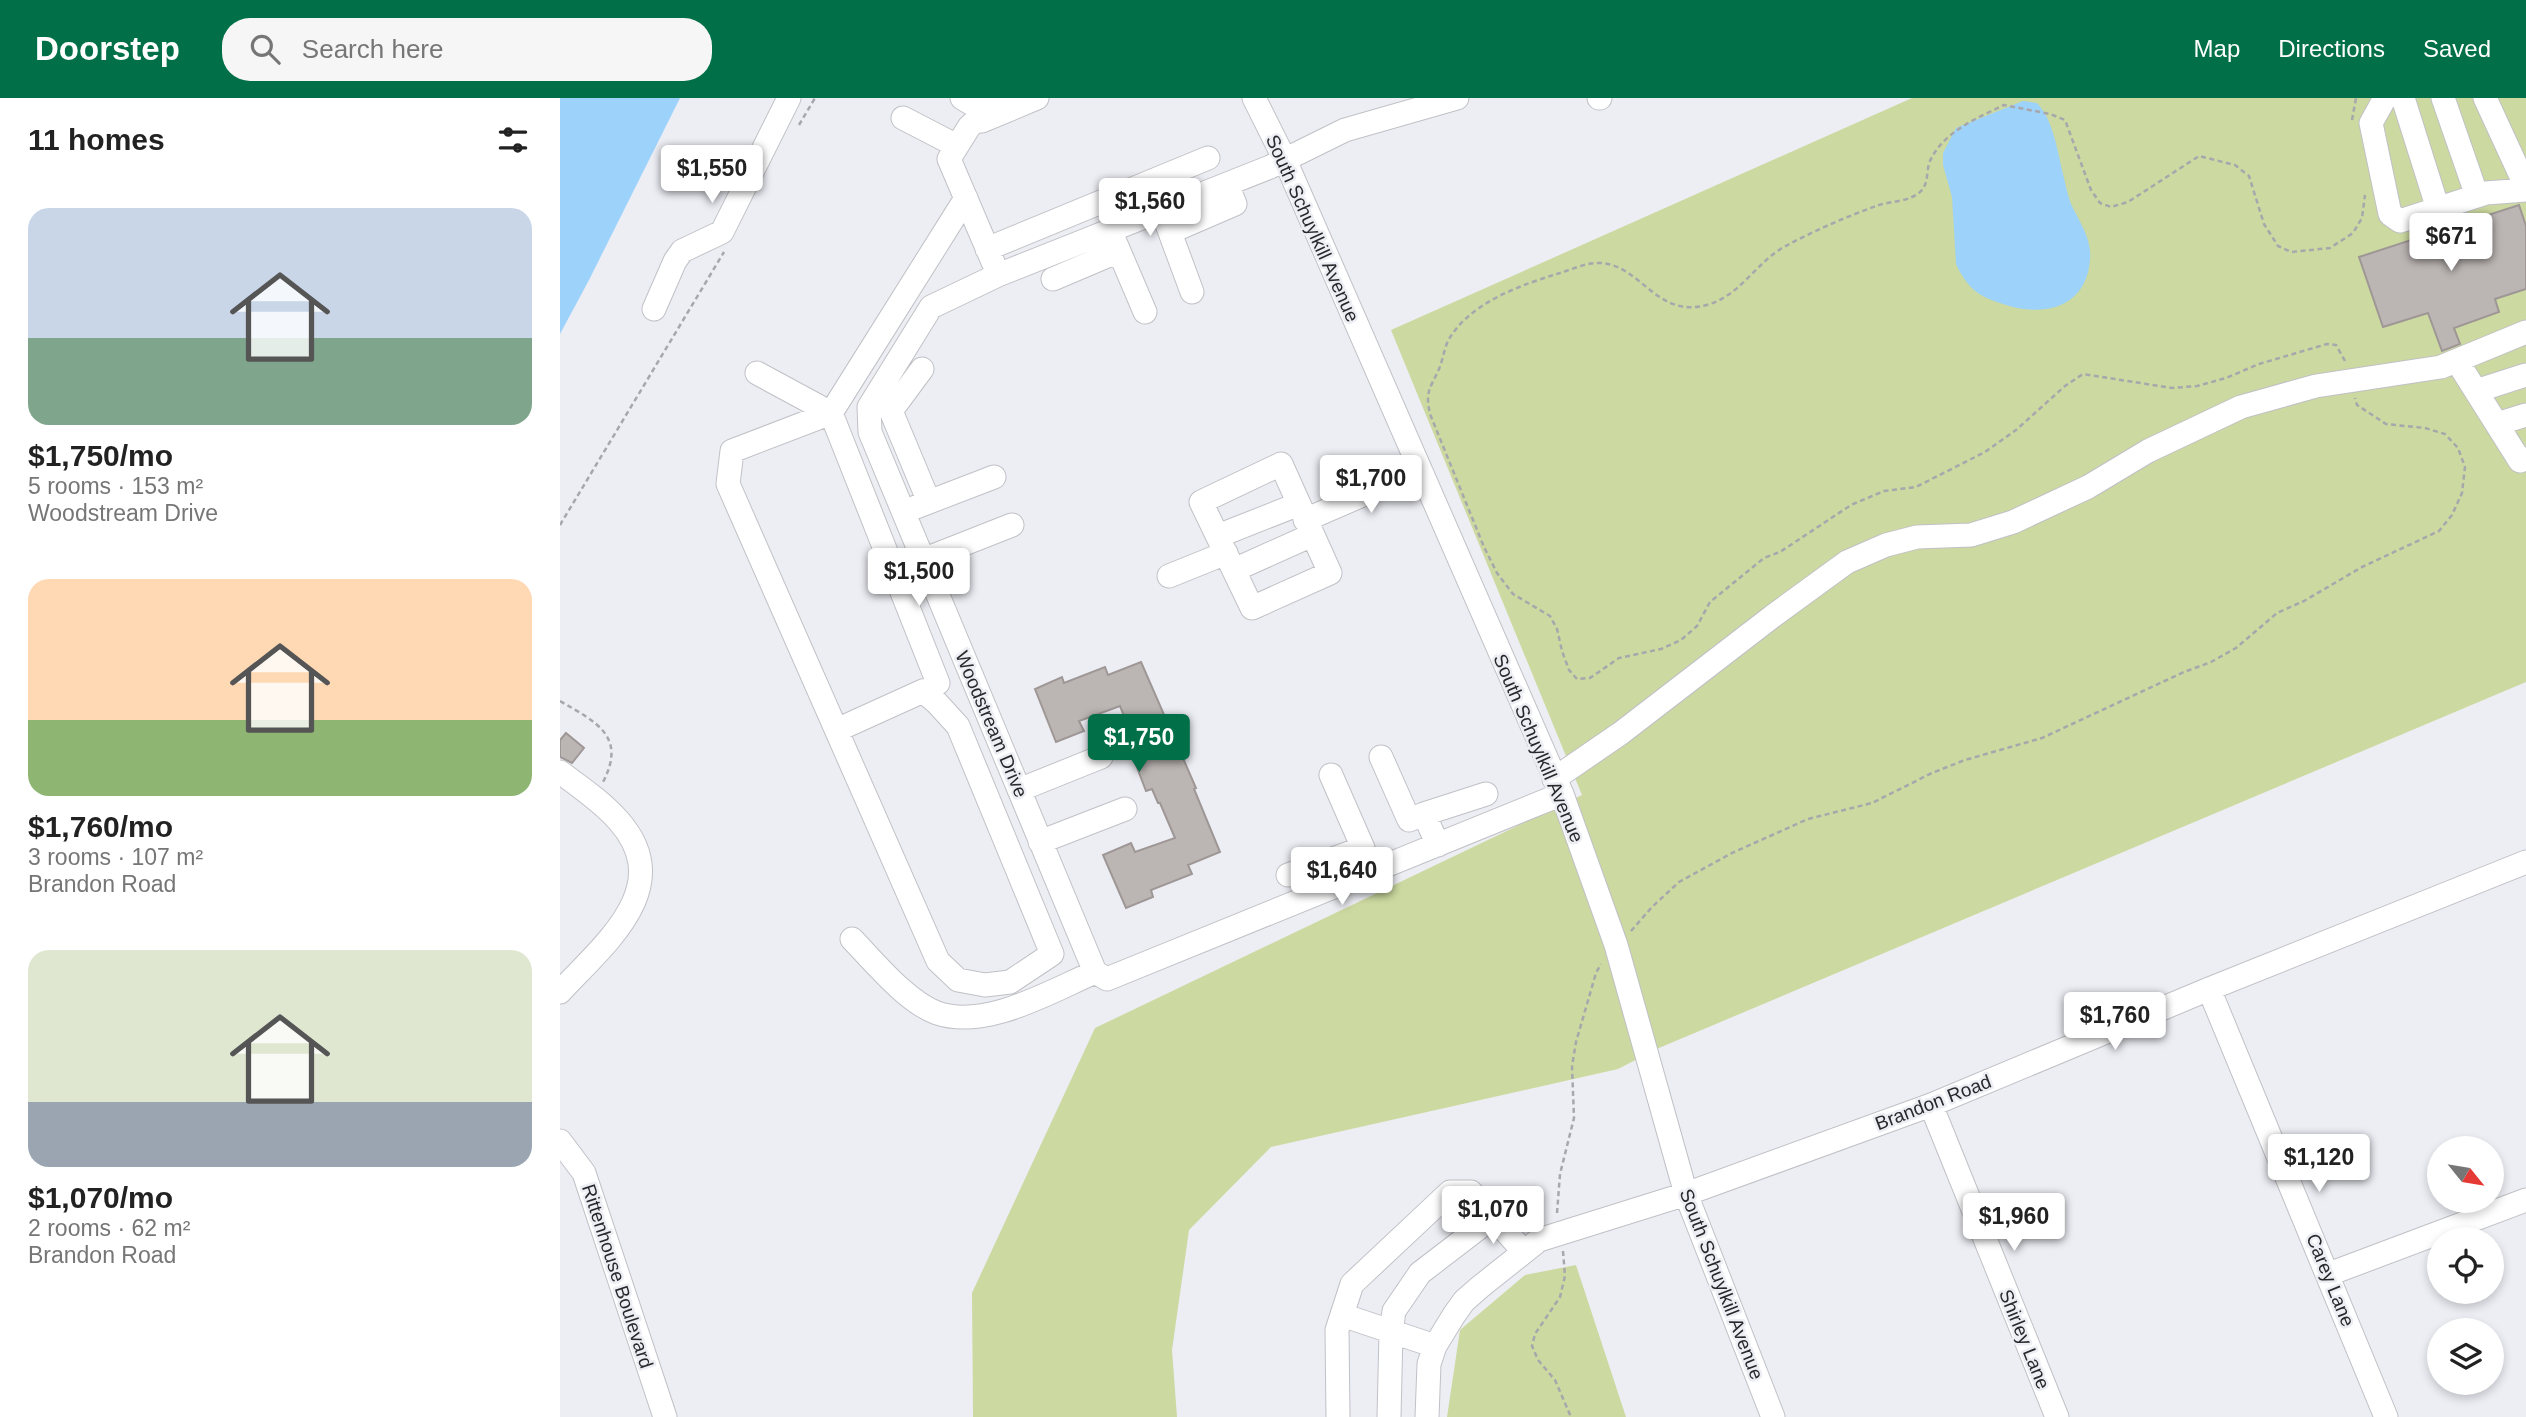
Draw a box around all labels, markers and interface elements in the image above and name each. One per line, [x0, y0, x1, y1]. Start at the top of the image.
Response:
search box [222, 18, 712, 81]
text: Doorstep [35, 30, 180, 67]
icon: search [246, 30, 284, 68]
text: Search here [302, 34, 444, 64]
text: Map [2194, 35, 2240, 62]
text: Directions [2278, 35, 2385, 62]
text: Saved [2423, 35, 2491, 62]
icon: filters [494, 121, 532, 159]
text: 11 homes [28, 123, 165, 156]
street label: South Schuylkill Avenue [1262, 131, 1363, 325]
pin: $1,550 [655, 146, 769, 205]
text: $1,550 [677, 155, 747, 181]
pin: $1,560 [1093, 178, 1207, 238]
text: $1,560 [1115, 188, 1185, 214]
pin: $671 [2410, 214, 2492, 273]
text: $671 [2425, 223, 2477, 249]
icon: home [217, 254, 343, 380]
text: $1,750/mo [28, 439, 173, 472]
pin: $1,700 [1314, 456, 1428, 515]
text: $1,700 [1336, 465, 1406, 491]
text: 5 rooms · 153 m² [28, 473, 203, 499]
text: Woodstream Drive [28, 500, 218, 526]
pin: $1,500 [862, 548, 976, 608]
text: $1,500 [884, 558, 954, 584]
icon: home [217, 625, 343, 751]
street label: Woodstream Drive [951, 648, 1032, 801]
street label: South Schuylkill Avenue [1489, 651, 1588, 845]
pin: $1,750 [1082, 714, 1196, 774]
text: $1,750 [1104, 724, 1174, 750]
text: $1,760/mo [28, 810, 173, 843]
text: 3 rooms · 107 m² [28, 844, 203, 870]
pin: $1,640 [1285, 848, 1399, 907]
text: $1,640 [1307, 857, 1377, 883]
text: Brandon Road [28, 871, 176, 897]
pin: $1,760 [2058, 992, 2172, 1052]
icon: home [217, 996, 343, 1122]
text: $1,760 [2080, 1002, 2150, 1028]
street label: Brandon Road [1872, 1071, 1994, 1134]
pin: $1,120 [2262, 1134, 2376, 1194]
north arrow [2427, 1136, 2504, 1213]
map controls [2427, 1136, 2504, 1395]
text: $1,120 [2284, 1144, 2354, 1170]
text: $1,070/mo [28, 1181, 173, 1214]
street label: Rittenhouse Boulevard [578, 1181, 657, 1371]
pin: $1,070 [1436, 1186, 1550, 1246]
street label: South Schuylkill Avenue [1675, 1186, 1768, 1382]
pin: $1,960 [1957, 1194, 2071, 1253]
text: $1,070 [1458, 1196, 1528, 1222]
text: $1,960 [1979, 1203, 2049, 1229]
text: 2 rooms · 62 m² [28, 1215, 190, 1241]
button: locate [2427, 1227, 2504, 1304]
street label: Carey Lane [2302, 1231, 2359, 1330]
text: Brandon Road [28, 1242, 176, 1268]
street label: Shirley Lane [1995, 1286, 2054, 1392]
button: layers [2427, 1318, 2504, 1395]

